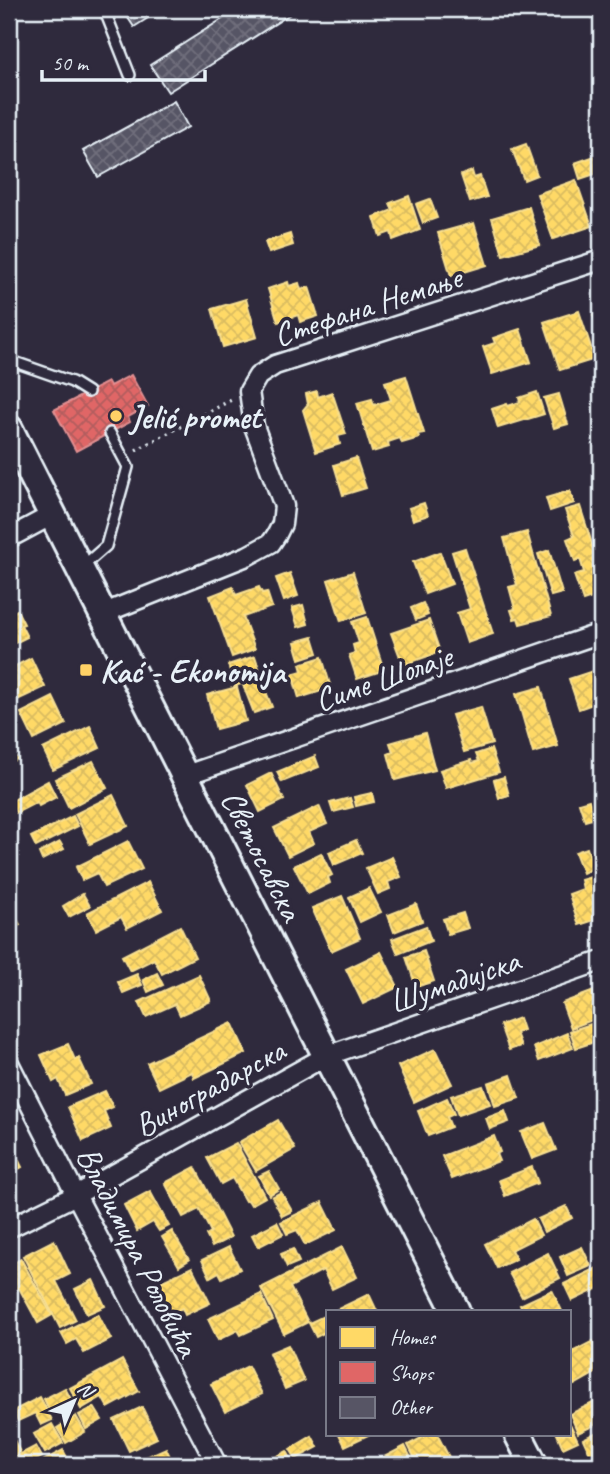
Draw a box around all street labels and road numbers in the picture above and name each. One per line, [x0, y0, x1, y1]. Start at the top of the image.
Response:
street label: Стефана Немање [268, 255, 469, 356]
street label: Симе Шолаје [309, 634, 460, 721]
street label: Светосавска [211, 783, 314, 930]
street label: Шумадијска [383, 938, 528, 1023]
street label: Виноградарска [127, 1028, 294, 1146]
street label: Владимира Роловића [67, 1139, 210, 1366]

